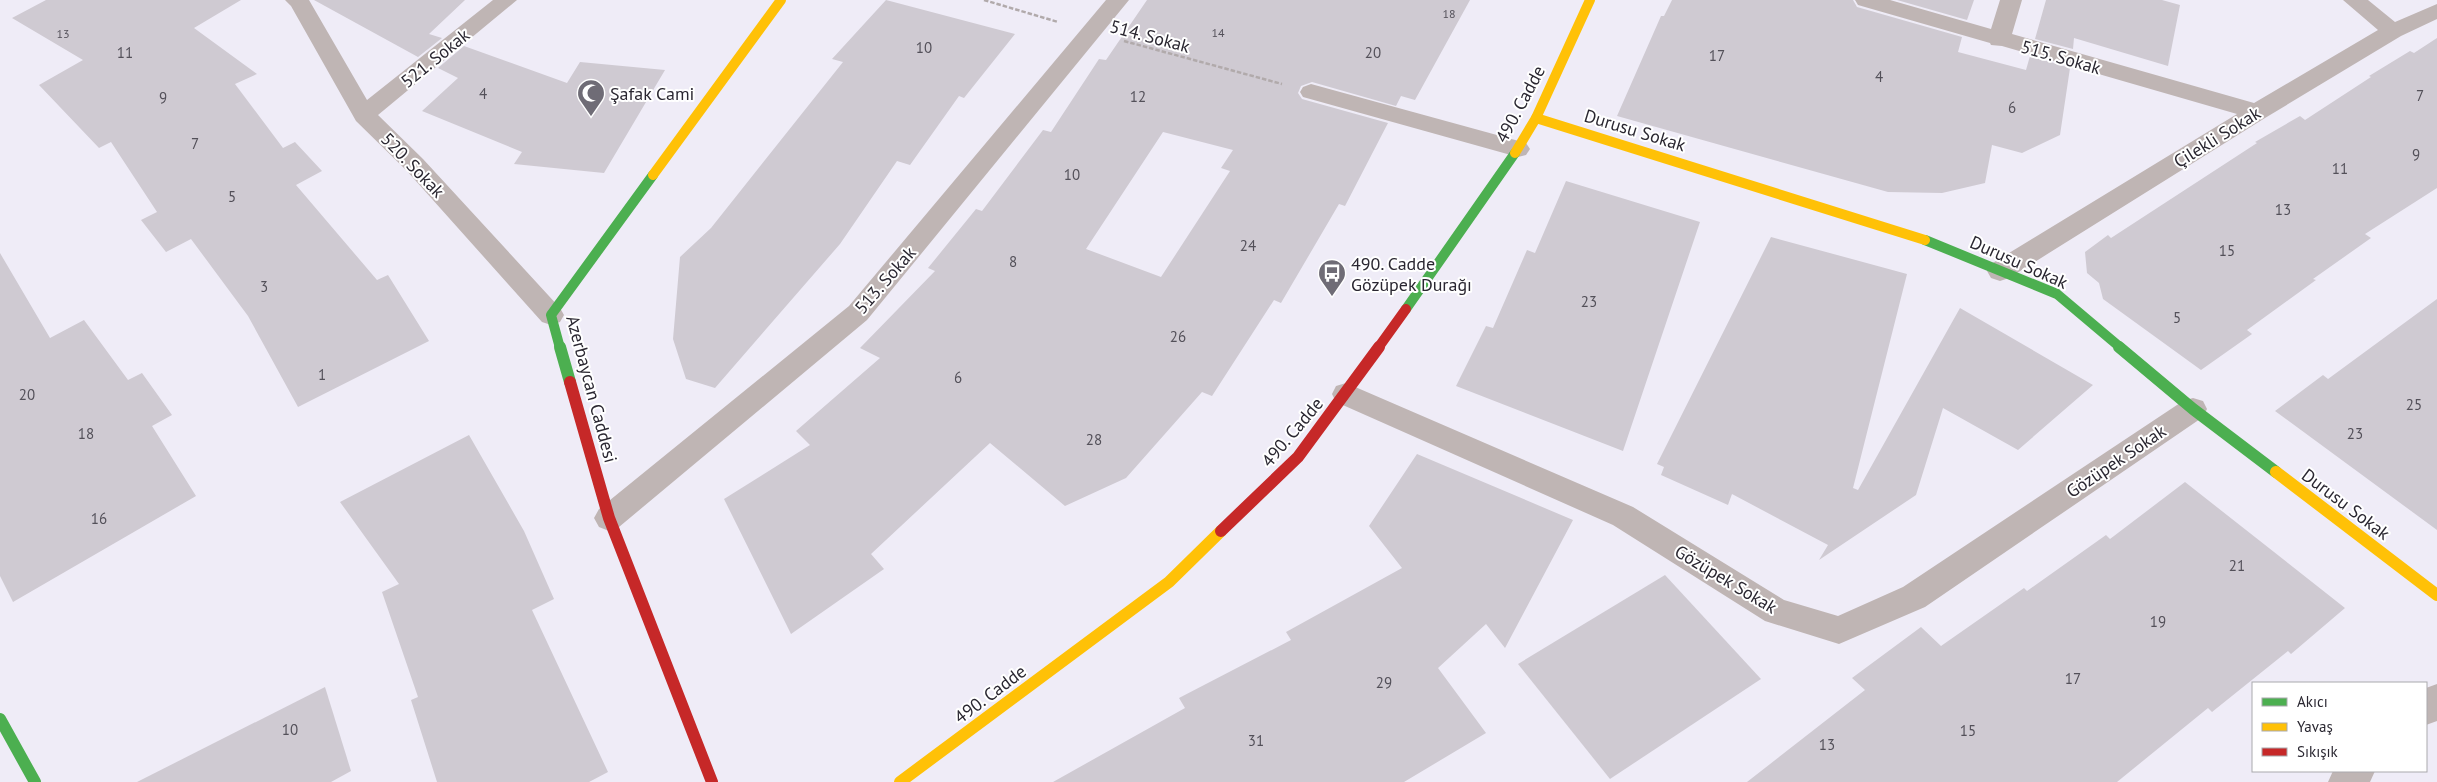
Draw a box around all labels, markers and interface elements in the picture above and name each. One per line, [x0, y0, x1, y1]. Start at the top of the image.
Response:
house number: 18 [1442, 6, 1456, 21]
street label: 514. Sokak [1107, 14, 1193, 58]
street label: 521. Sokak [396, 23, 474, 93]
house number: 14 [1211, 25, 1225, 40]
house number: 13 [56, 26, 70, 41]
street label: 515. Sokak [2018, 35, 2104, 79]
house number: 10 [916, 38, 932, 57]
house number: 11 [117, 43, 133, 62]
house number: 20 [1365, 43, 1381, 62]
house number: 17 [1709, 46, 1725, 65]
street label: 490. Cadde [1490, 61, 1550, 147]
house number: 4 [1875, 67, 1883, 86]
mosque icon: Şafak Cami [576, 78, 606, 117]
place label: Şafak Cami [610, 82, 694, 105]
house number: 4 [479, 84, 487, 103]
house number: 7 [2416, 86, 2424, 105]
house number: 12 [1130, 87, 1146, 106]
house number: 9 [159, 88, 167, 107]
house number: 6 [2008, 98, 2016, 117]
street label: Çilekli Sokak [2169, 101, 2265, 173]
street label: Durusu Sokak [1582, 104, 1689, 156]
street label: 520. Sokak [376, 127, 450, 203]
house number: 7 [191, 134, 199, 153]
house number: 9 [2412, 145, 2420, 164]
house number: 11 [2332, 159, 2348, 178]
house number: 10 [1064, 165, 1080, 184]
house number: 5 [228, 187, 236, 206]
house number: 13 [2275, 200, 2291, 219]
street label: Durusu Sokak [1966, 230, 2072, 294]
house number: 24 [1240, 236, 1256, 255]
street label: 513. Sokak [849, 241, 921, 319]
house number: 15 [2219, 241, 2235, 260]
house number: 8 [1009, 252, 1017, 271]
place label: 490. Cadde Gözüpek Durağı [1351, 252, 1472, 296]
bus stop icon: 490. Cadde Gözüpek Durağı [1317, 258, 1347, 297]
house number: 3 [260, 277, 268, 296]
house number: 23 [1581, 292, 1597, 311]
house number: 5 [2173, 308, 2181, 327]
street label: Azerbaycan Caddesi [561, 313, 623, 465]
house number: 26 [1170, 327, 1186, 346]
house number: 1 [318, 365, 326, 384]
house number: 6 [954, 368, 962, 387]
house number: 20 [19, 385, 35, 404]
street label: 490. Cadde [1256, 392, 1328, 472]
house number: 25 [2406, 395, 2422, 414]
street label: Gözüpek Sokak [2062, 419, 2171, 503]
house number: 18 [78, 424, 94, 443]
house number: 23 [2347, 424, 2363, 443]
house number: 28 [1086, 430, 1102, 449]
street label: Durusu Sokak [2297, 463, 2395, 545]
house number: 16 [91, 509, 107, 528]
street label: Gözüpek Sokak [1671, 539, 1782, 619]
house number: 21 [2229, 556, 2245, 575]
house number: 19 [2150, 612, 2166, 631]
street label: 490. Cadde [949, 660, 1031, 728]
house number: 17 [2065, 669, 2081, 688]
house number: 29 [1376, 673, 1392, 692]
legend [2252, 682, 2427, 772]
text: Akıcı [2297, 692, 2328, 711]
text: Yavaş [2297, 717, 2333, 736]
house number: 10 [282, 720, 298, 739]
house number: 15 [1960, 721, 1976, 740]
house number: 31 [1248, 731, 1264, 750]
house number: 13 [1819, 735, 1835, 754]
text: Sıkışık [2297, 742, 2339, 761]

